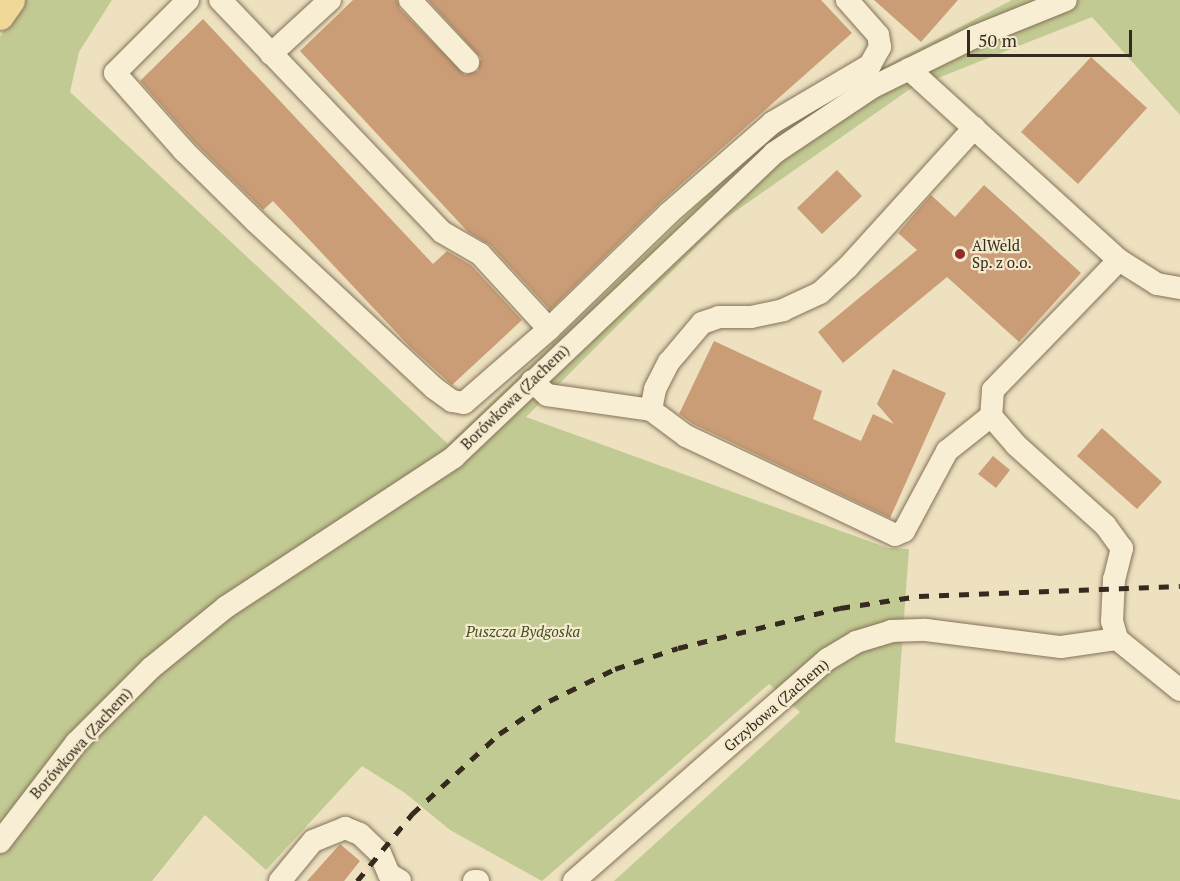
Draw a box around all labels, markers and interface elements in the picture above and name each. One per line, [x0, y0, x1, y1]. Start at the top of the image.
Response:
scale bar [970, 18, 1135, 56]
text: 50 m [978, 28, 1017, 52]
place label: AlWeld Sp. z o.o. [972, 236, 1032, 271]
marker: AlWeld Sp. z o.o. [953, 247, 967, 261]
street label: Borówkowa (Zachem) [457, 341, 573, 453]
park label: Puszcza Bydgoska [466, 623, 580, 641]
street label: Grzybowa (Zachem) [720, 655, 832, 755]
street label: Borówkowa (Zachem) [26, 684, 136, 802]

